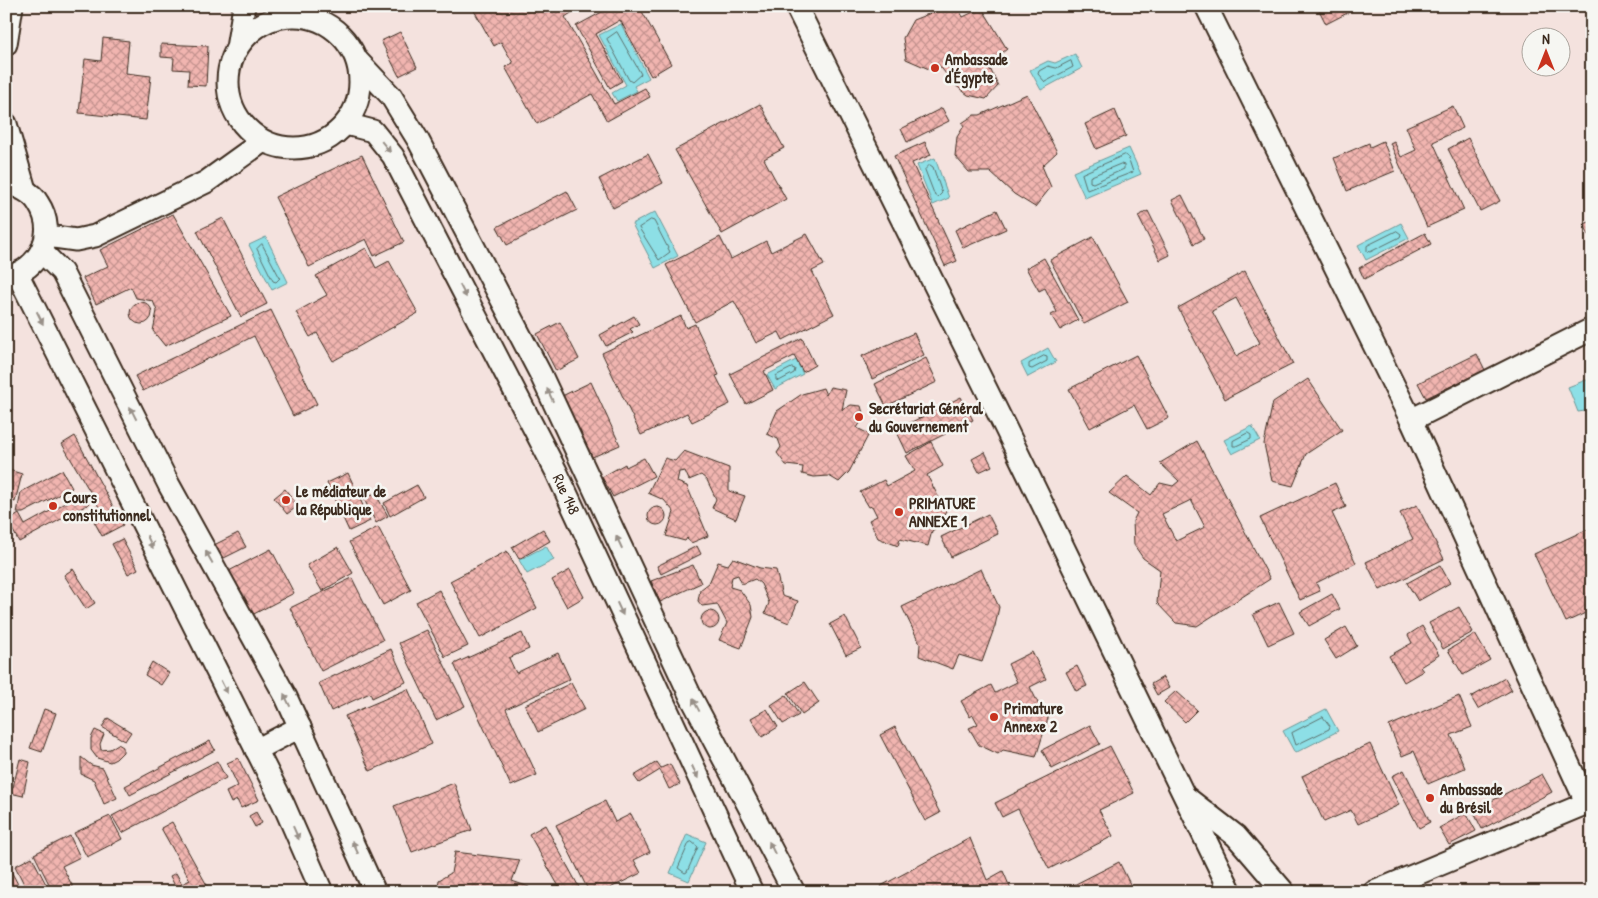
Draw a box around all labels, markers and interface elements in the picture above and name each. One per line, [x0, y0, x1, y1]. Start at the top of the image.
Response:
north arrow [1520, 28, 1570, 78]
text: N [1542, 29, 1550, 48]
place label: Ambassade d'Égypte [945, 48, 1008, 89]
marker: Ambassade d'Égypte [929, 62, 941, 74]
one-way arrow [381, 141, 392, 154]
one-way arrow [459, 283, 467, 298]
one-way arrow [36, 311, 44, 325]
one-way arrow [546, 388, 554, 402]
place label: Secrétariat Général du Gouvernement [869, 397, 984, 437]
one-way arrow [129, 406, 137, 421]
marker: Secrétariat Général du Gouvernement [853, 411, 865, 423]
street label: Rue 148 [548, 470, 586, 518]
place label: Le médiateur de la République [296, 480, 387, 521]
place label: Cours constitutionnel [63, 486, 151, 526]
place label: PRIMATURE ANNEXE 1 [909, 492, 977, 532]
marker: Le médiateur de la République [280, 494, 292, 506]
marker: Cours constitutionnel [47, 500, 59, 512]
marker: PRIMATURE ANNEXE 1 [893, 506, 905, 518]
one-way arrow [146, 535, 155, 550]
one-way arrow [615, 535, 623, 549]
one-way arrow [204, 551, 213, 564]
one-way arrow [616, 602, 624, 616]
one-way arrow [220, 680, 228, 695]
one-way arrow [283, 693, 291, 707]
place label: Primature Annexe 2 [1004, 697, 1064, 737]
one-way arrow [692, 698, 700, 712]
marker: Primature Annexe 2 [988, 711, 1000, 723]
one-way arrow [691, 765, 699, 779]
place label: Ambassade du Brésil [1440, 778, 1503, 818]
marker: Ambassade du Brésil [1424, 792, 1436, 804]
one-way arrow [293, 826, 301, 840]
one-way arrow [351, 840, 359, 854]
one-way arrow [768, 841, 776, 855]

